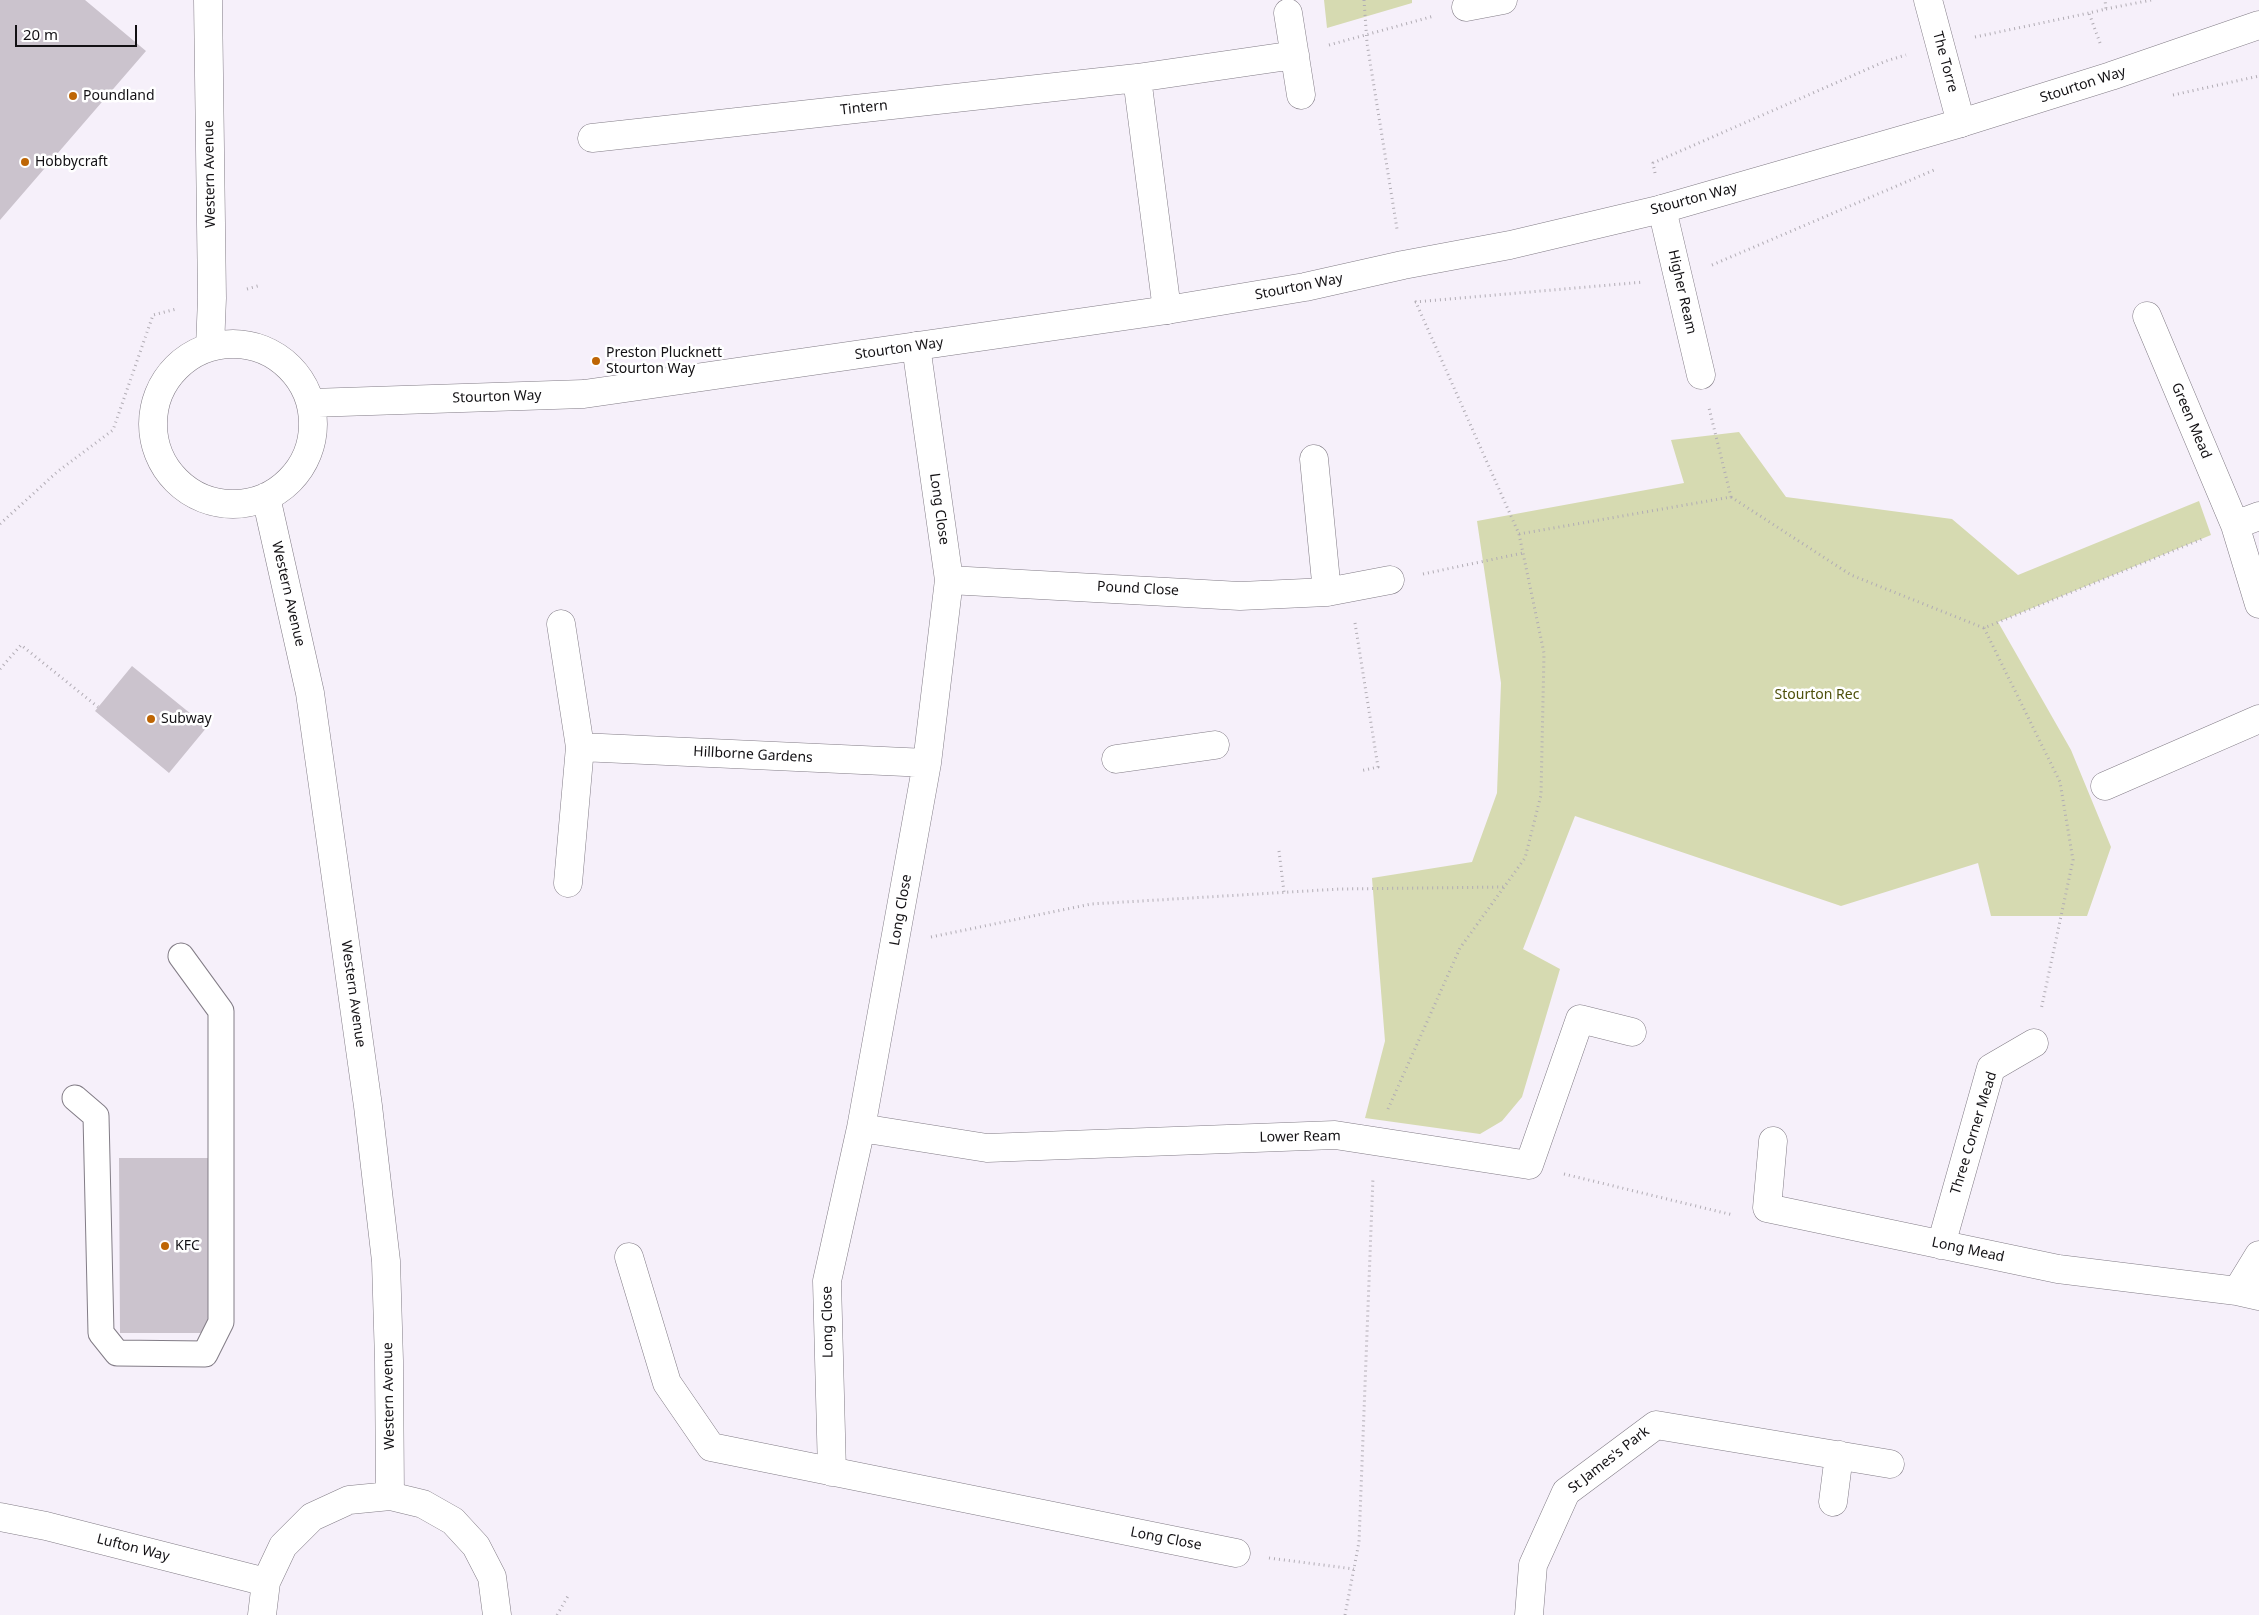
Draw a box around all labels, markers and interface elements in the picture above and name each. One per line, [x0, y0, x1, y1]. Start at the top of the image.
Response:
scale bar [18, 15, 140, 47]
text: 20 m [23, 24, 58, 44]
street label: The Torre [1929, 30, 1961, 94]
street label: Stourton Way [2038, 63, 2128, 107]
place label: Poundland [83, 88, 155, 104]
marker: Poundland [67, 90, 79, 102]
street label: Tintern [840, 97, 888, 119]
street label: Western Avenue [201, 120, 219, 228]
place label: Hobbycraft [35, 154, 108, 170]
marker: Hobbycraft [19, 156, 31, 168]
street label: Stourton Way [1649, 179, 1739, 219]
street label: Higher Ream [1664, 248, 1700, 336]
street label: Stourton Way [1254, 270, 1344, 304]
street label: Stourton Way [854, 334, 944, 364]
place label: Preston Plucknett Stourton Way [606, 345, 722, 378]
marker: Preston Plucknett Stourton Way [590, 355, 602, 367]
street label: Green Mead [2167, 381, 2215, 461]
street label: Stourton Way [452, 387, 542, 407]
street label: Long Close [926, 472, 952, 546]
street label: Western Avenue [268, 540, 308, 648]
street label: Pound Close [1097, 578, 1179, 600]
park label: Stourton Rec [1775, 687, 1859, 703]
place label: Subway [161, 711, 212, 727]
marker: Subway [145, 713, 157, 725]
street label: Hillborne Gardens [693, 743, 813, 767]
street label: Long Close [886, 873, 916, 947]
street label: Western Avenue [337, 940, 369, 1048]
street label: Three Corner Mead [1947, 1070, 2001, 1196]
street label: Lower Ream [1259, 1128, 1341, 1146]
street label: Long Mead [1930, 1234, 2006, 1266]
place label: KFC [175, 1238, 200, 1254]
marker: KFC [159, 1240, 171, 1252]
street label: Long Close [819, 1286, 837, 1358]
street label: Western Avenue [380, 1342, 398, 1450]
street label: St James's Park [1565, 1423, 1653, 1497]
street label: Long Close [1129, 1524, 1203, 1554]
street label: Lufton Way [95, 1531, 171, 1565]

